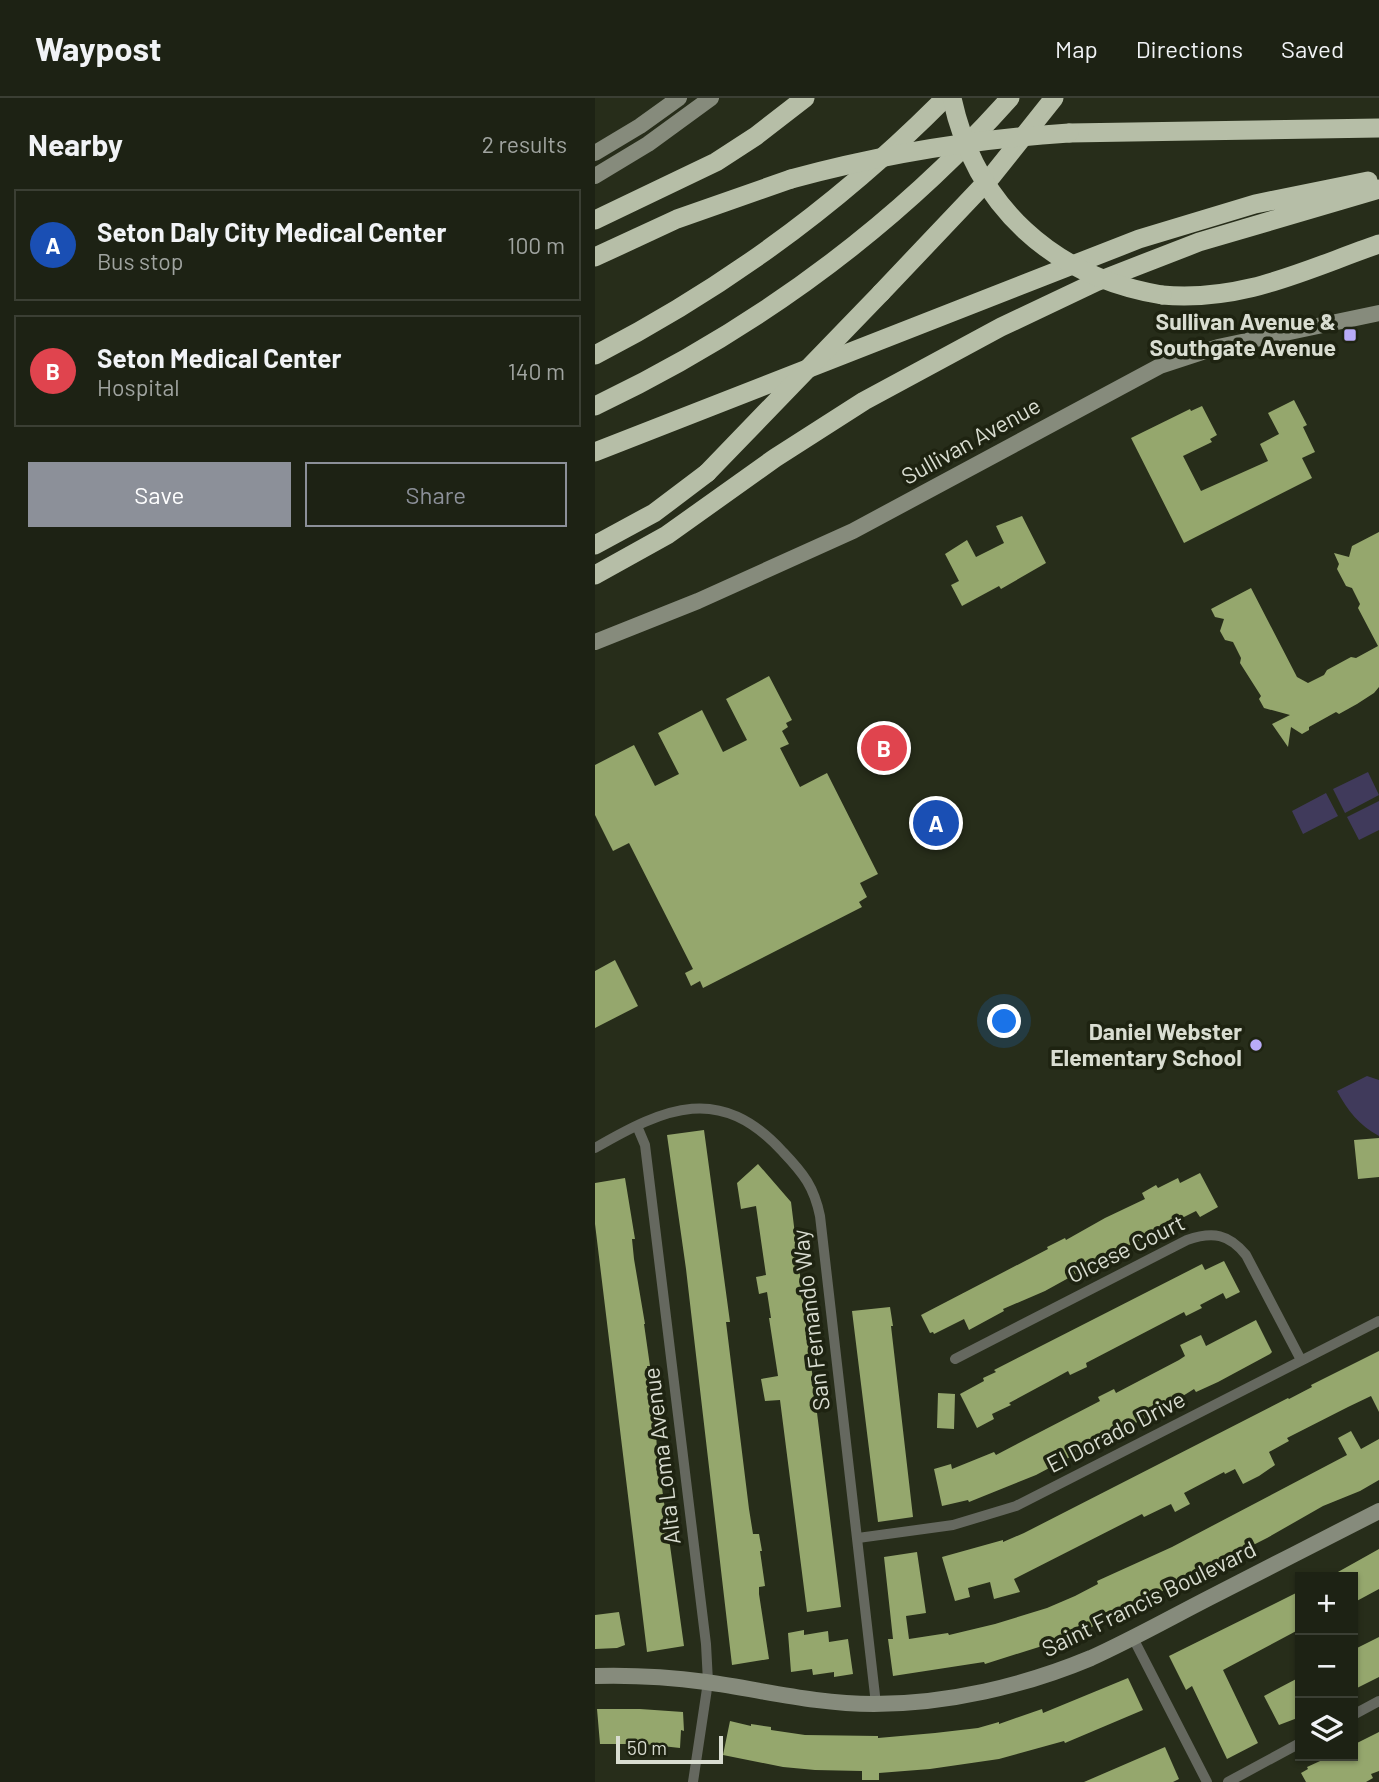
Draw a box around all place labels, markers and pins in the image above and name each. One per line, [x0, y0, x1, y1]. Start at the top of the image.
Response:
place label: Sullivan Avenue & Southgate Avenue [1150, 307, 1336, 361]
marker: Sullivan Avenue & Southgate Avenue [1342, 327, 1358, 343]
pin: B [861, 722, 907, 774]
pin: A [913, 797, 959, 849]
place label: Daniel Webster Elementary School [1050, 1017, 1242, 1071]
marker: Daniel Webster Elementary School [1248, 1037, 1264, 1053]

